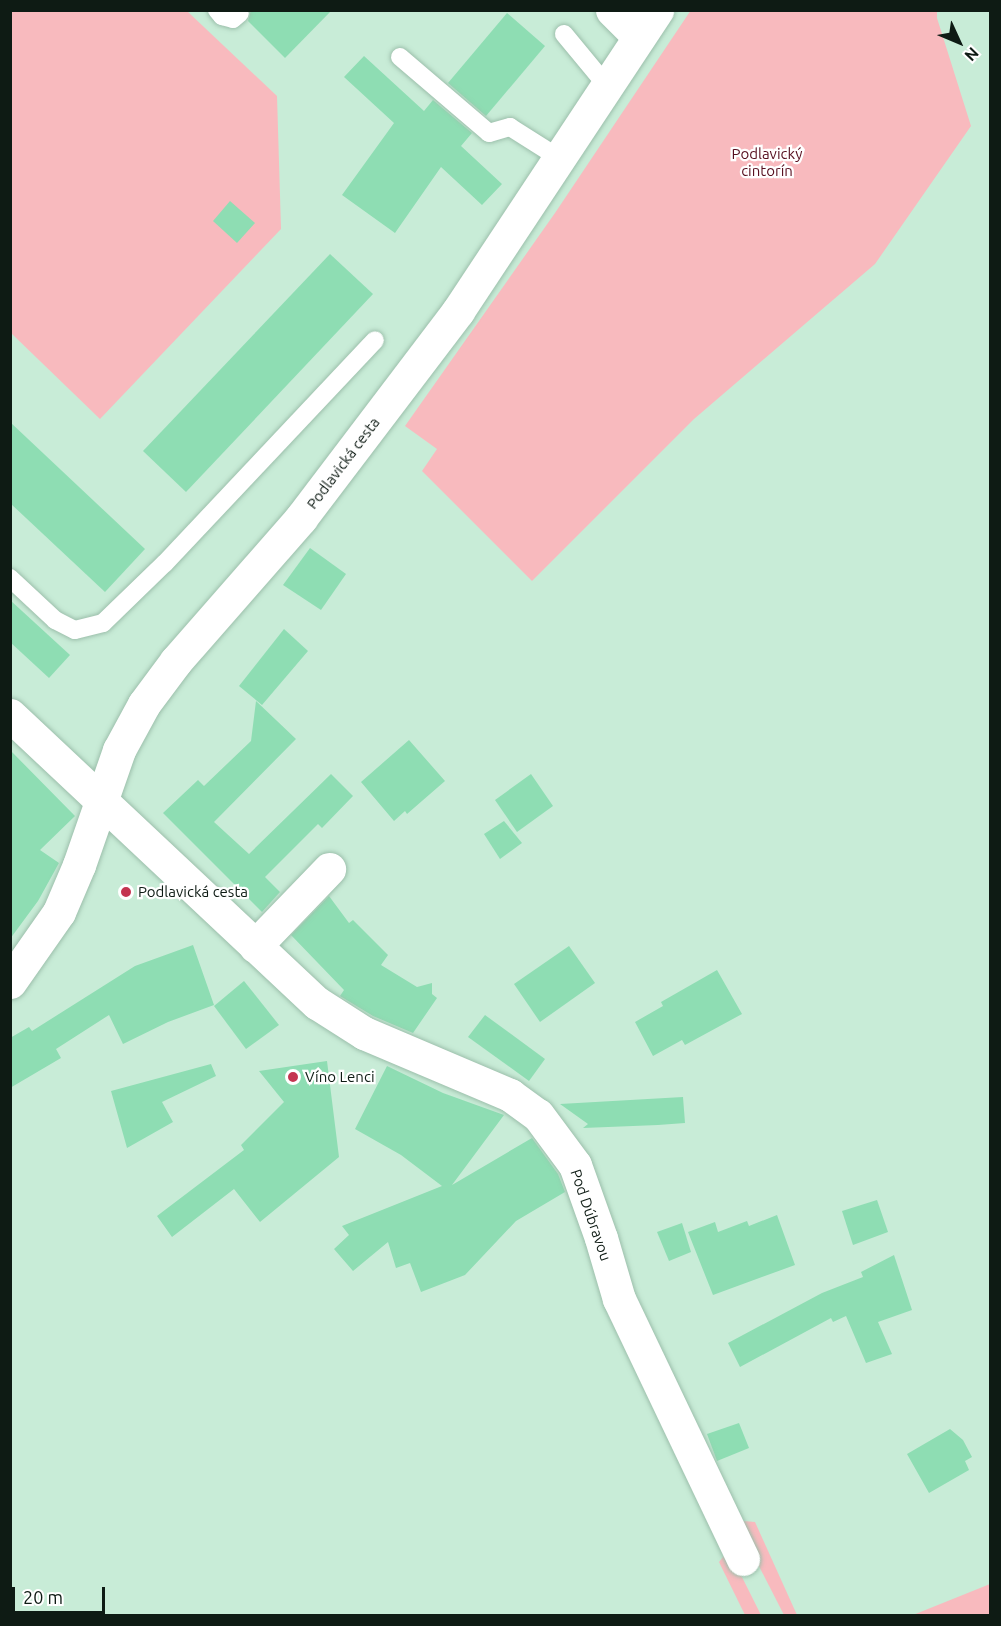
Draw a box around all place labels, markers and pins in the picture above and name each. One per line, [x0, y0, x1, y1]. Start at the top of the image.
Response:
place label: Podlavická cesta [138, 883, 248, 901]
marker: Podlavická cesta [119, 885, 133, 899]
place label: Víno Lenci [305, 1068, 375, 1086]
marker: Víno Lenci [286, 1070, 300, 1084]

